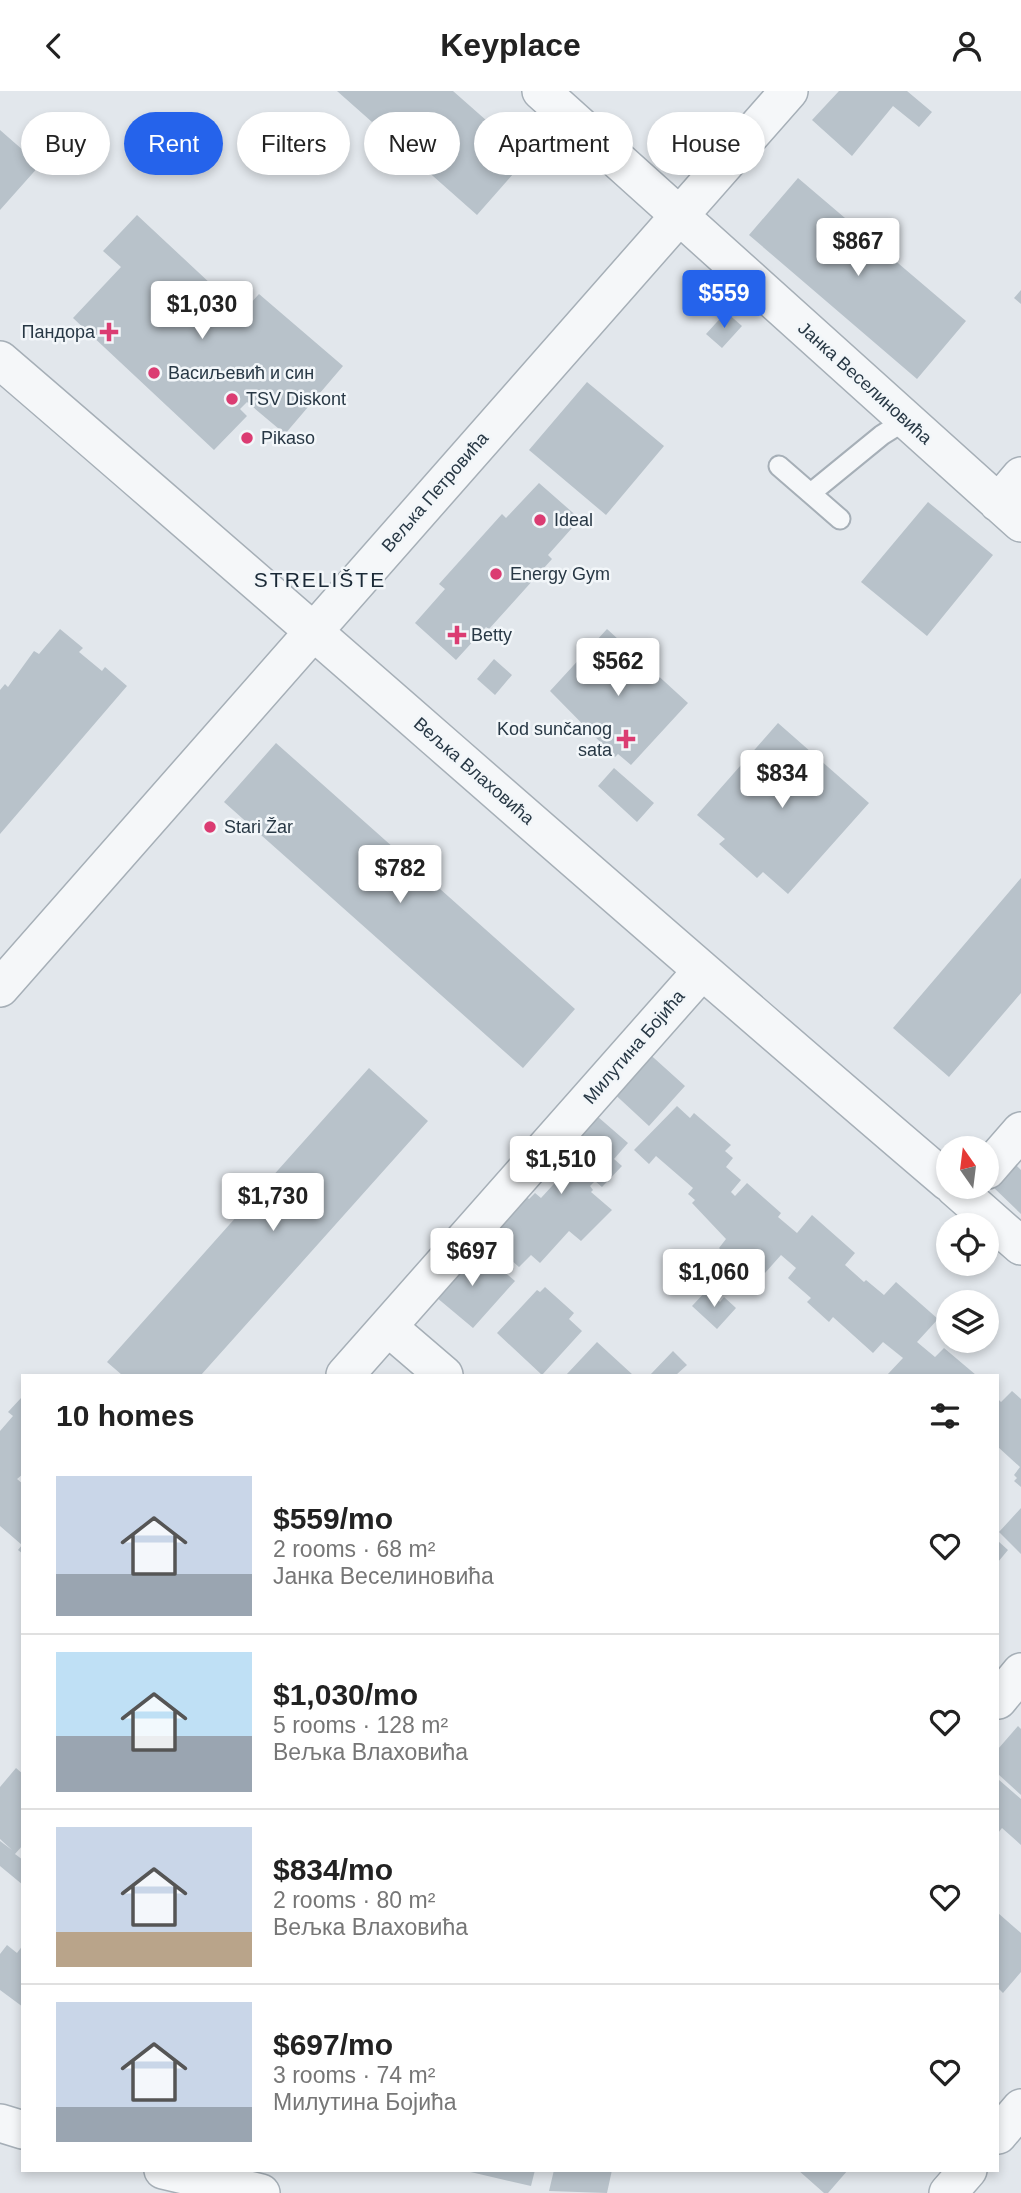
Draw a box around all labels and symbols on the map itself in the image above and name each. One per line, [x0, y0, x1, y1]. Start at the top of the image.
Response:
pin: $867 [817, 219, 899, 278]
pin: $559 [683, 271, 765, 330]
pin: $1,030 [145, 281, 259, 341]
street label: Јанка Веселиновића [794, 318, 937, 449]
place label: Пандора [22, 322, 96, 342]
marker: Пандора [101, 324, 117, 340]
place label: Васиљевић и син [168, 363, 314, 383]
marker: Васиљевић и син [146, 365, 162, 381]
place label: TSV Diskont [246, 389, 346, 409]
marker: TSV Diskont [224, 391, 240, 407]
street label: Вељка Петровића [378, 427, 493, 556]
place label: Pikaso [261, 428, 315, 448]
marker: Pikaso [239, 430, 255, 446]
place label: Ideal [554, 510, 593, 530]
marker: Ideal [532, 512, 548, 528]
place label: Energy Gym [510, 564, 610, 584]
marker: Energy Gym [488, 566, 504, 582]
district label: STRELIŠTE [254, 568, 386, 591]
place label: Betty [471, 625, 512, 645]
marker: Betty [449, 627, 465, 643]
pin: $562 [577, 639, 659, 698]
street label: Вељка Влаховића [410, 713, 539, 829]
place label: Kod sunčanog sata [497, 719, 613, 760]
marker: Kod sunčanog sata [618, 731, 634, 747]
pin: $834 [741, 751, 823, 810]
place label: Stari Žar [224, 817, 293, 837]
marker: Stari Žar [202, 819, 218, 835]
pin: $782 [359, 845, 441, 905]
street label: Милутина Бојића [579, 985, 689, 1108]
north arrow [936, 1136, 999, 1199]
pin: $1,510 [504, 1137, 618, 1196]
pin: $1,730 [216, 1173, 330, 1233]
pin: $697 [431, 1229, 513, 1288]
pin: $1,060 [657, 1249, 771, 1309]

